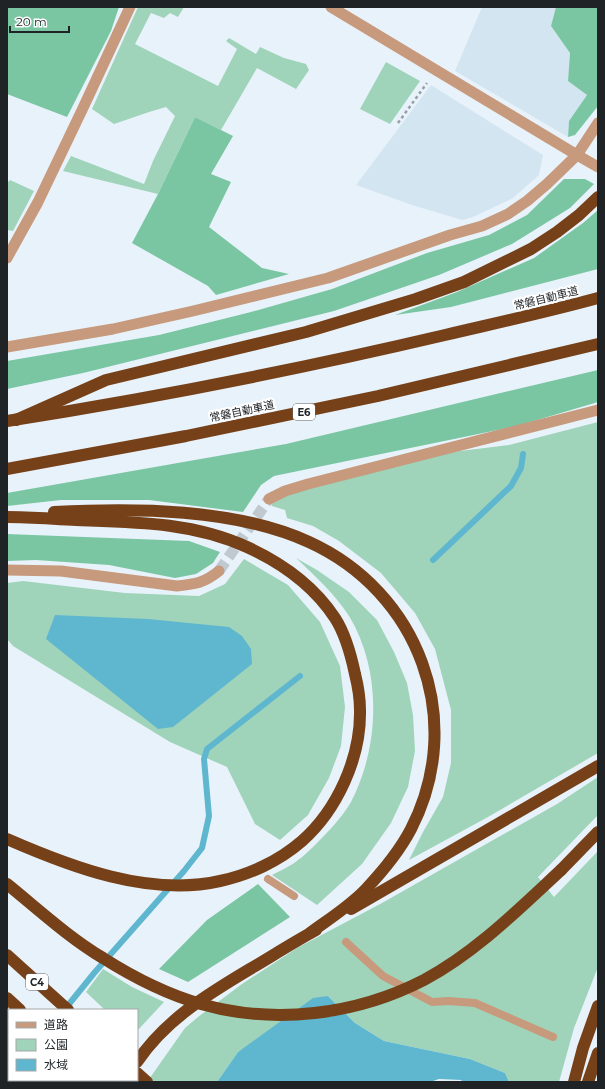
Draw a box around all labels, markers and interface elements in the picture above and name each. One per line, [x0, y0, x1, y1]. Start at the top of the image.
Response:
scale bar [10, 8, 69, 34]
text: 20 m [16, 14, 47, 29]
street label: 常磐自動車道 [512, 283, 580, 313]
street label: 常磐自動車道 [208, 397, 276, 425]
road number: E6 [293, 404, 315, 420]
road number: C4 [26, 974, 48, 990]
legend [8, 1009, 138, 1081]
text: 道路 [44, 1017, 68, 1032]
text: 公園 [44, 1037, 68, 1052]
text: 水域 [44, 1057, 68, 1072]

